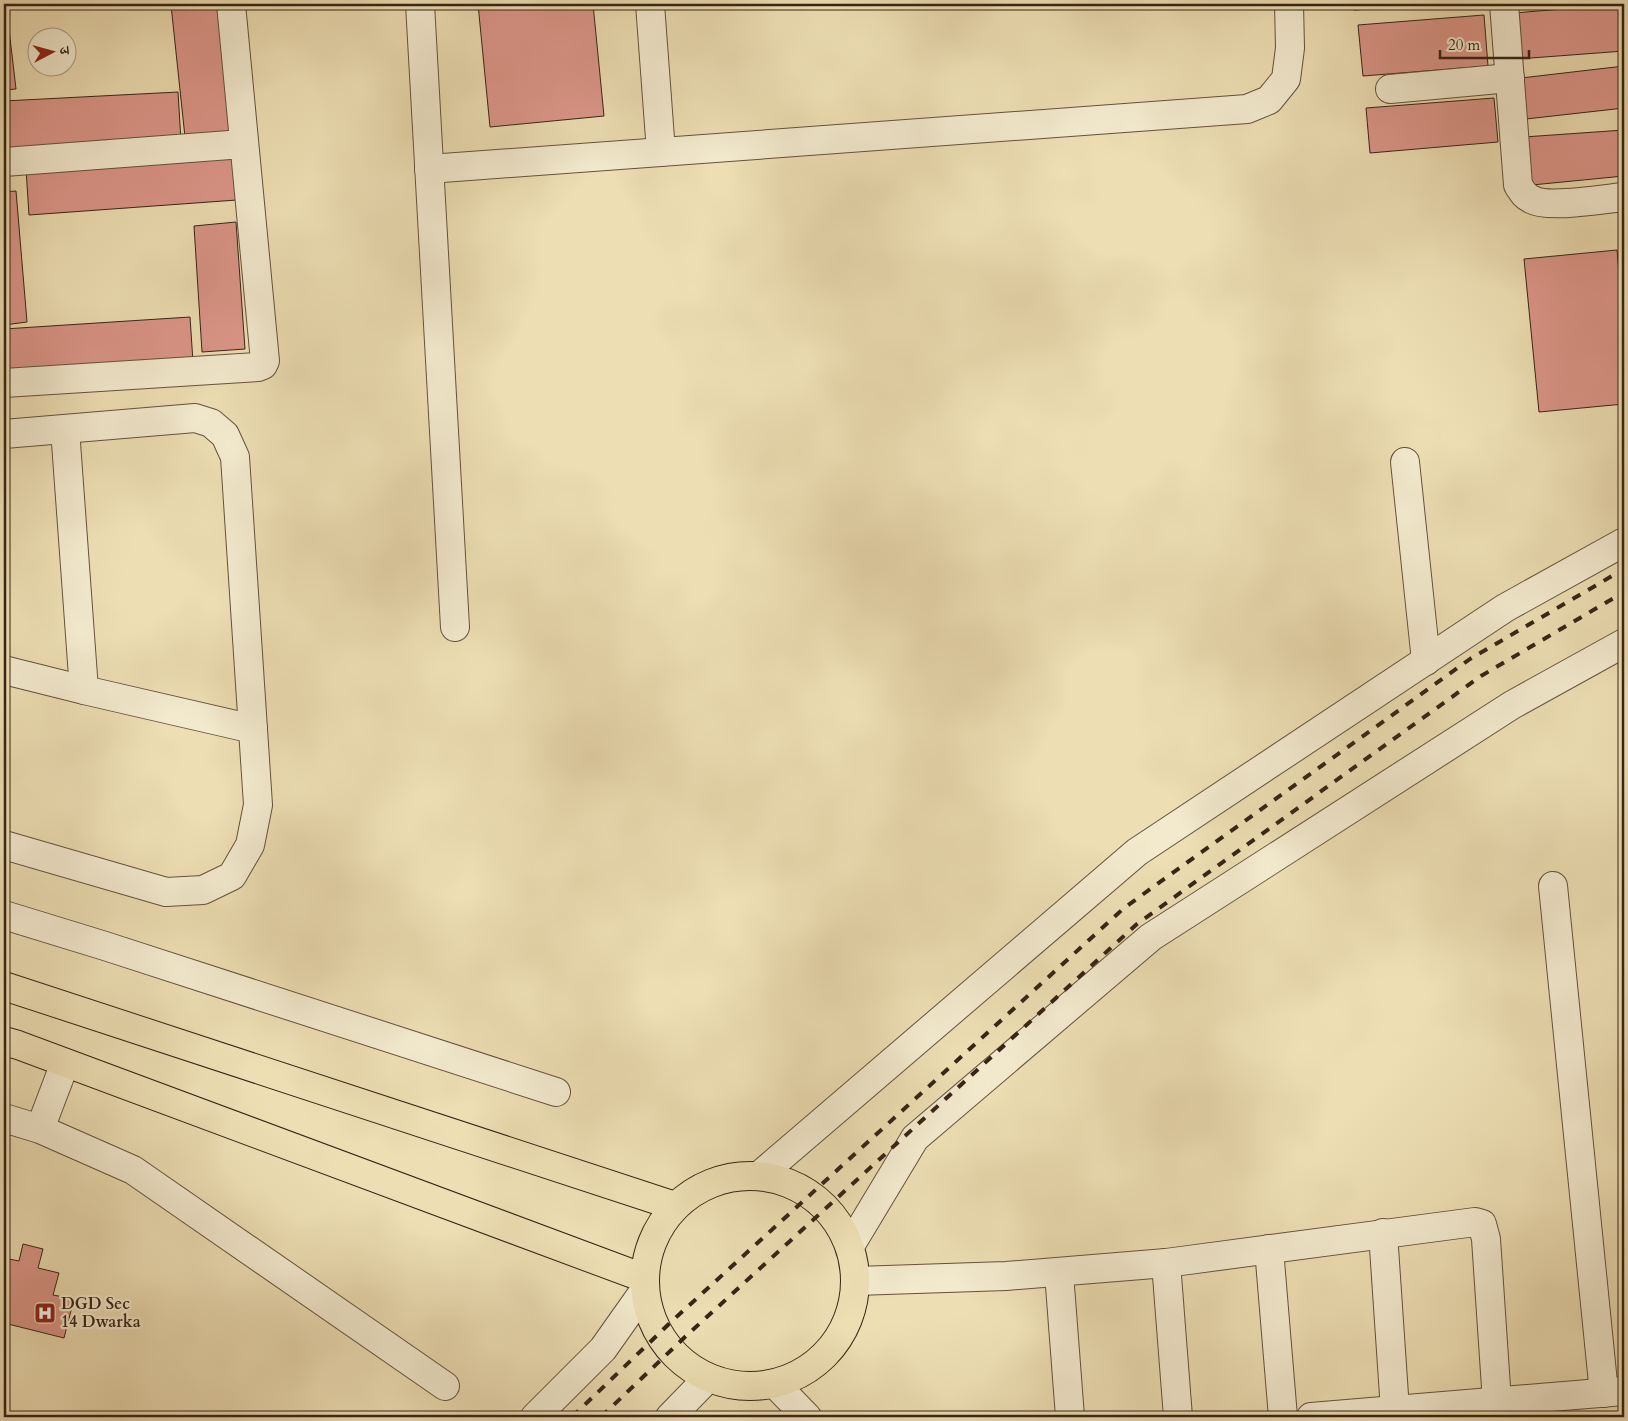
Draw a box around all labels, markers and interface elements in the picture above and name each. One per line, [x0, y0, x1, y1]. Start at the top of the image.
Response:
north arrow [28, 28, 78, 78]
scale bar [1440, 28, 1529, 60]
text: 20 m [1448, 35, 1480, 55]
text: उ [55, 45, 74, 56]
place label: DGD Sec 14 Dwarka [61, 1293, 141, 1333]
hospital icon: DGD Sec 14 Dwarka [33, 1301, 57, 1325]

